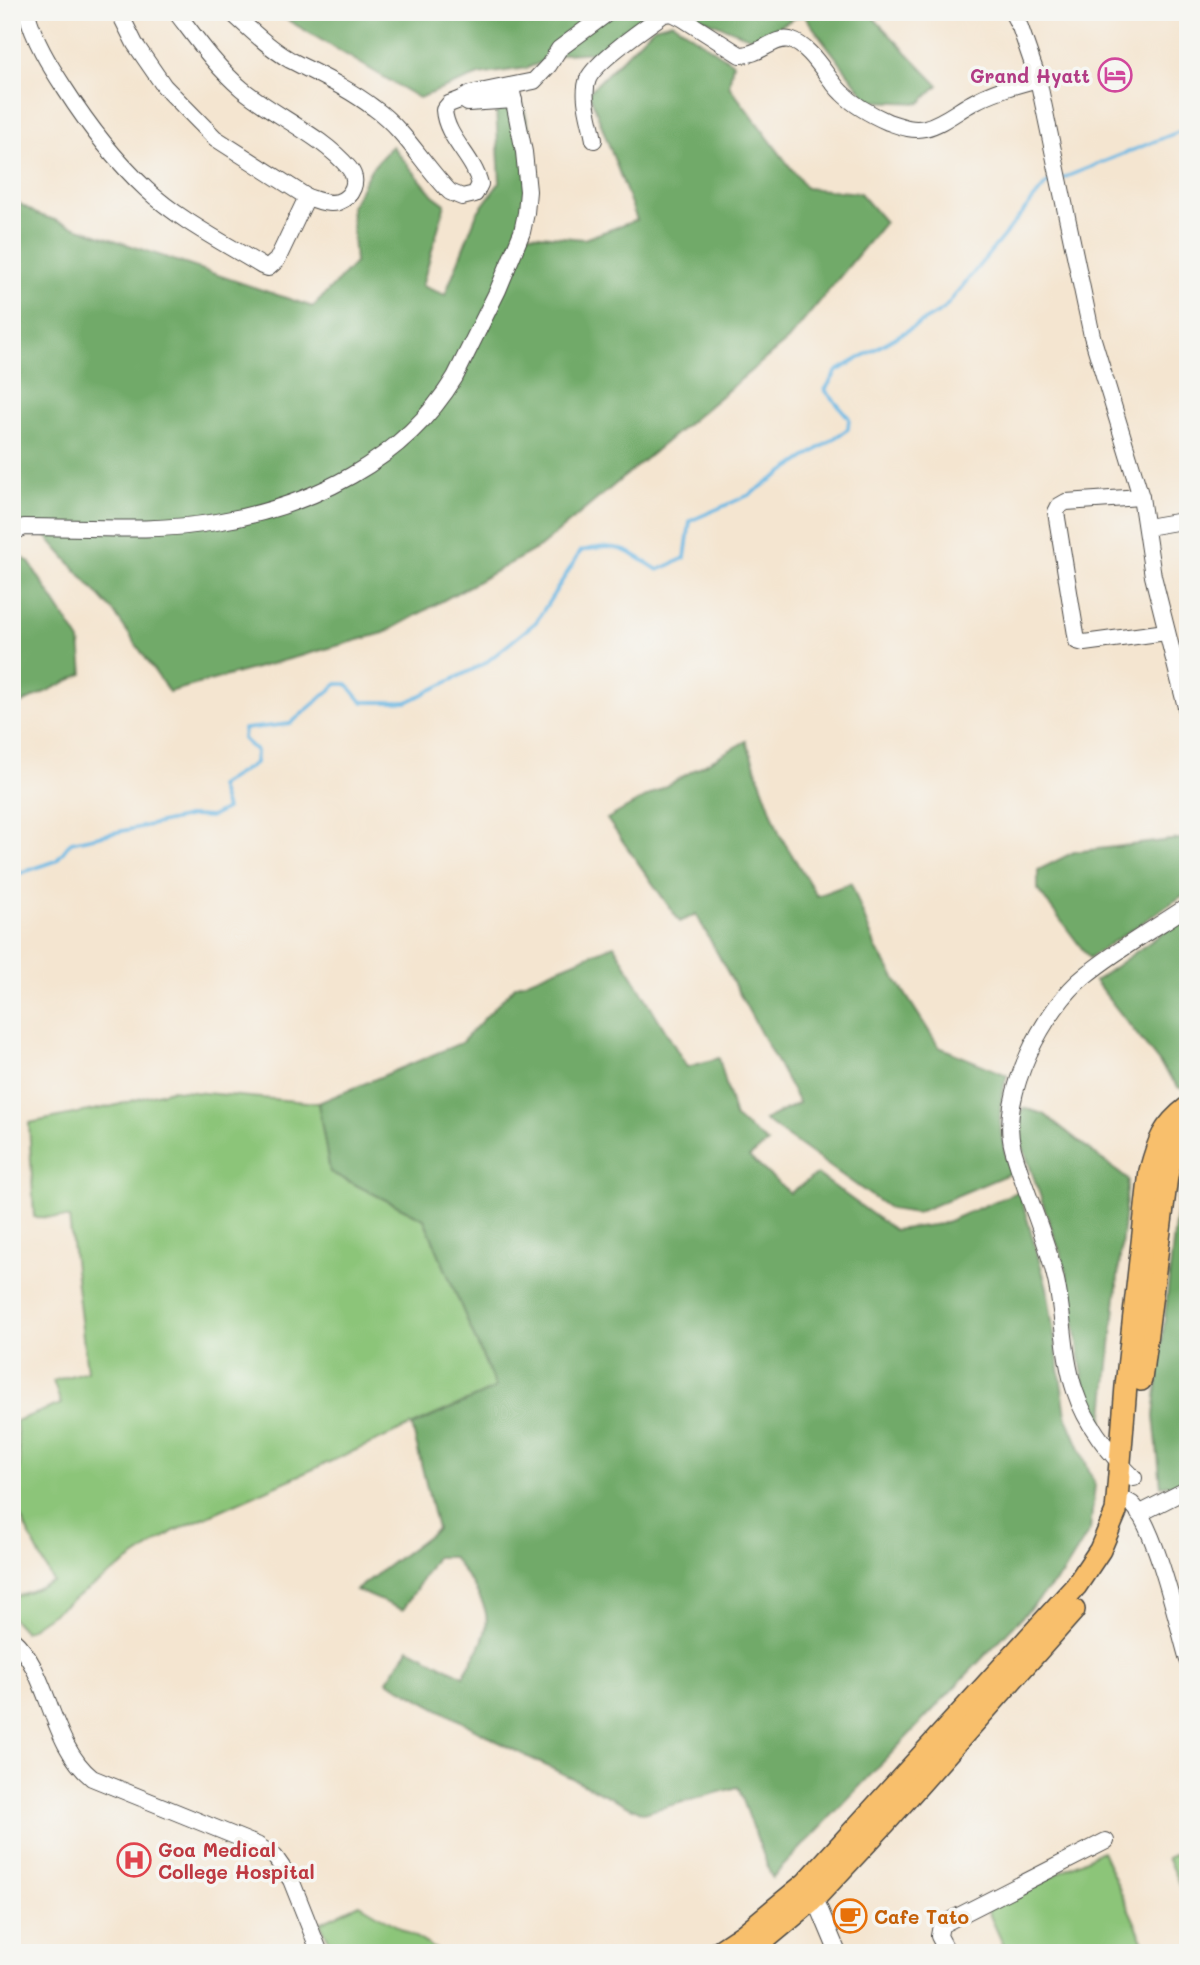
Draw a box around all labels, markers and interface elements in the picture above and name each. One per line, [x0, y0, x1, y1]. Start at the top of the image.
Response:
hotel icon: Grand Hyatt [1096, 56, 1134, 94]
place label: Grand Hyatt [970, 63, 1090, 88]
place label: Goa Medical College Hospital [158, 1837, 315, 1884]
hospital icon: Goa Medical College Hospital [115, 1841, 153, 1879]
cafe icon: Cafe Tato [831, 1897, 869, 1935]
place label: Cafe Tato [874, 1904, 969, 1929]

